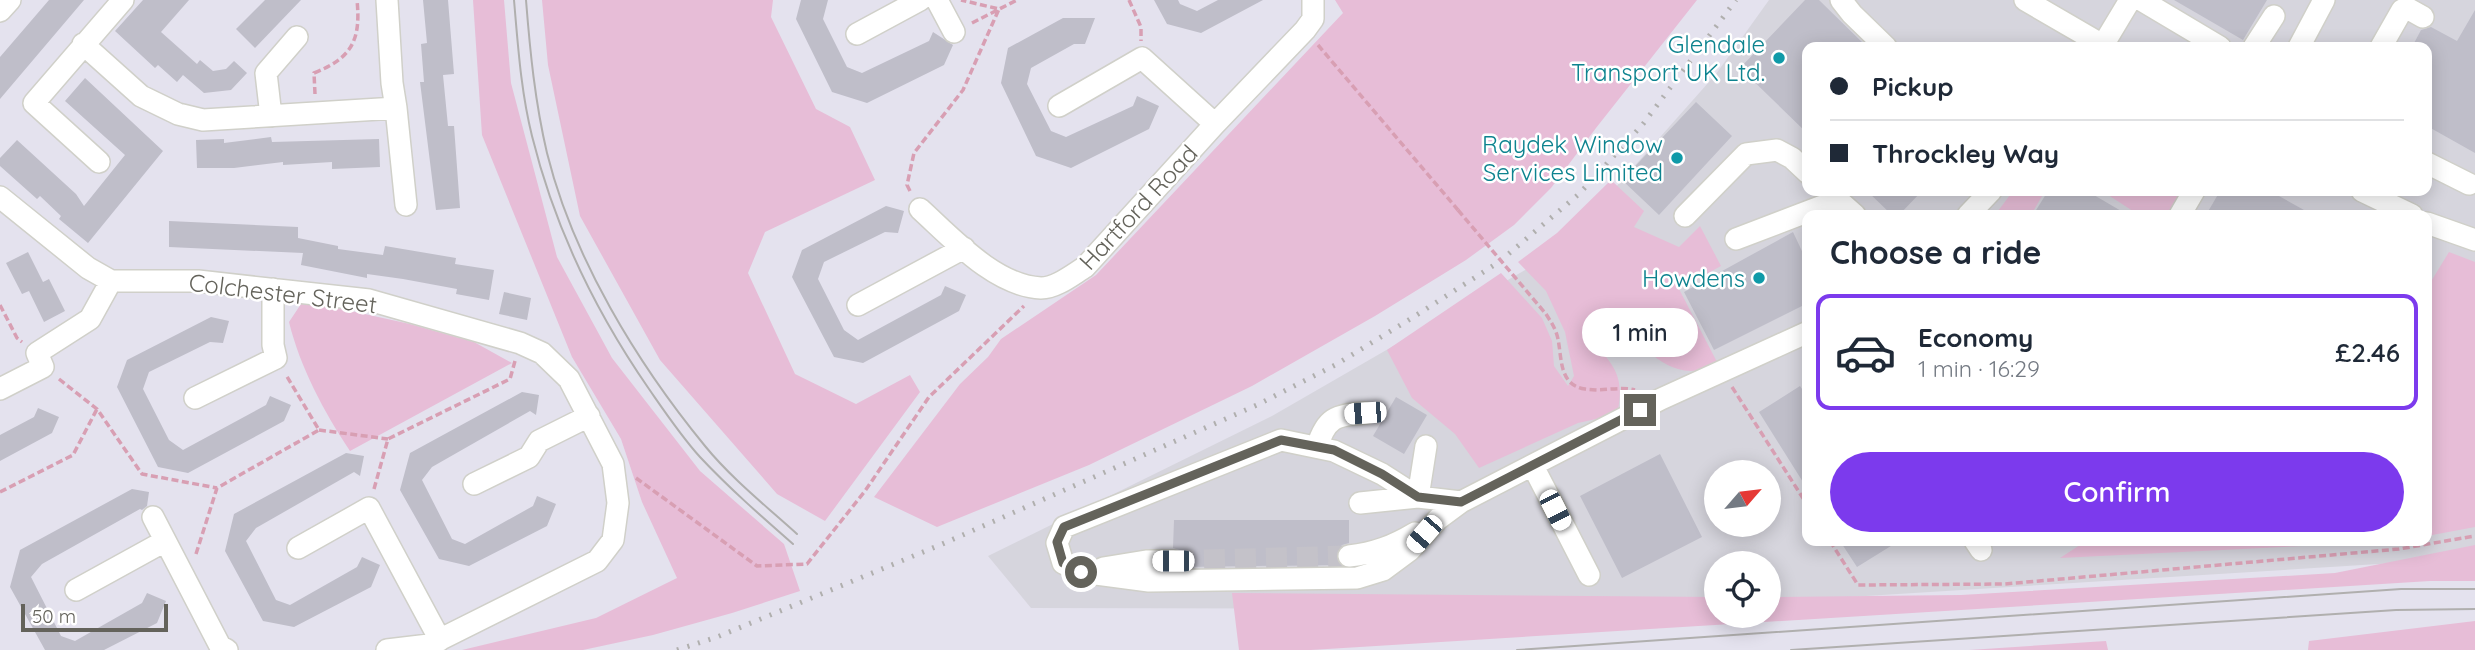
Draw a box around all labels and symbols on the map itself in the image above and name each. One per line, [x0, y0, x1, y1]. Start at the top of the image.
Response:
place label: Glendale Transport UK Ltd. [1571, 29, 1765, 87]
marker: Glendale Transport UK Ltd. [1771, 50, 1787, 66]
place label: Raydek Window Services Limited [1482, 129, 1663, 187]
street label: Hartford Road [1072, 138, 1204, 276]
marker: Raydek Window Services Limited [1669, 150, 1685, 166]
place label: Howdens [1642, 263, 1745, 293]
street label: Colchester Street [187, 267, 379, 319]
marker: Howdens [1751, 270, 1767, 286]
callout: 1 min [1582, 308, 1698, 358]
route end [1624, 394, 1656, 426]
car [1344, 401, 1387, 425]
north arrow [1704, 460, 1782, 537]
car [1537, 487, 1574, 533]
car [1403, 511, 1446, 557]
car [1153, 551, 1195, 572]
route start [1065, 556, 1097, 588]
scale bar [21, 601, 168, 633]

